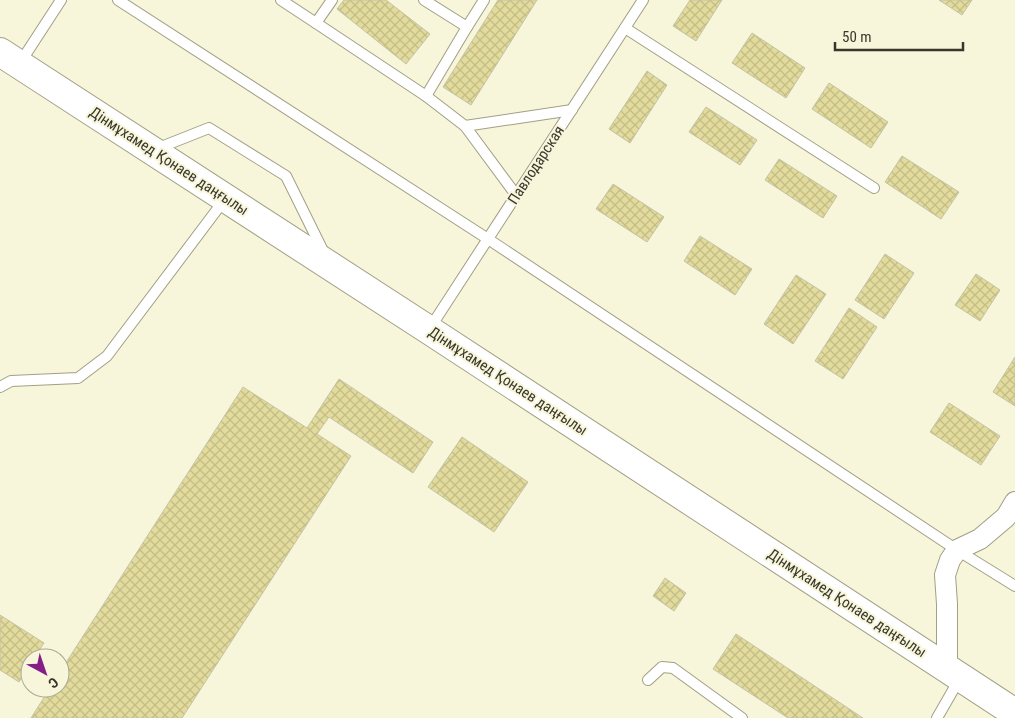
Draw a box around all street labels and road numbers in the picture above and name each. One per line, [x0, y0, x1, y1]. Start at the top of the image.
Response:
street label: Дінмұхамед Қонаев даңғылы [86, 103, 252, 219]
street label: Павлодарская [504, 122, 568, 208]
street label: Дінмұхамед Қонаев даңғылы [425, 323, 591, 439]
street label: Дінмұхамед Қонаев даңғылы [764, 545, 930, 661]

